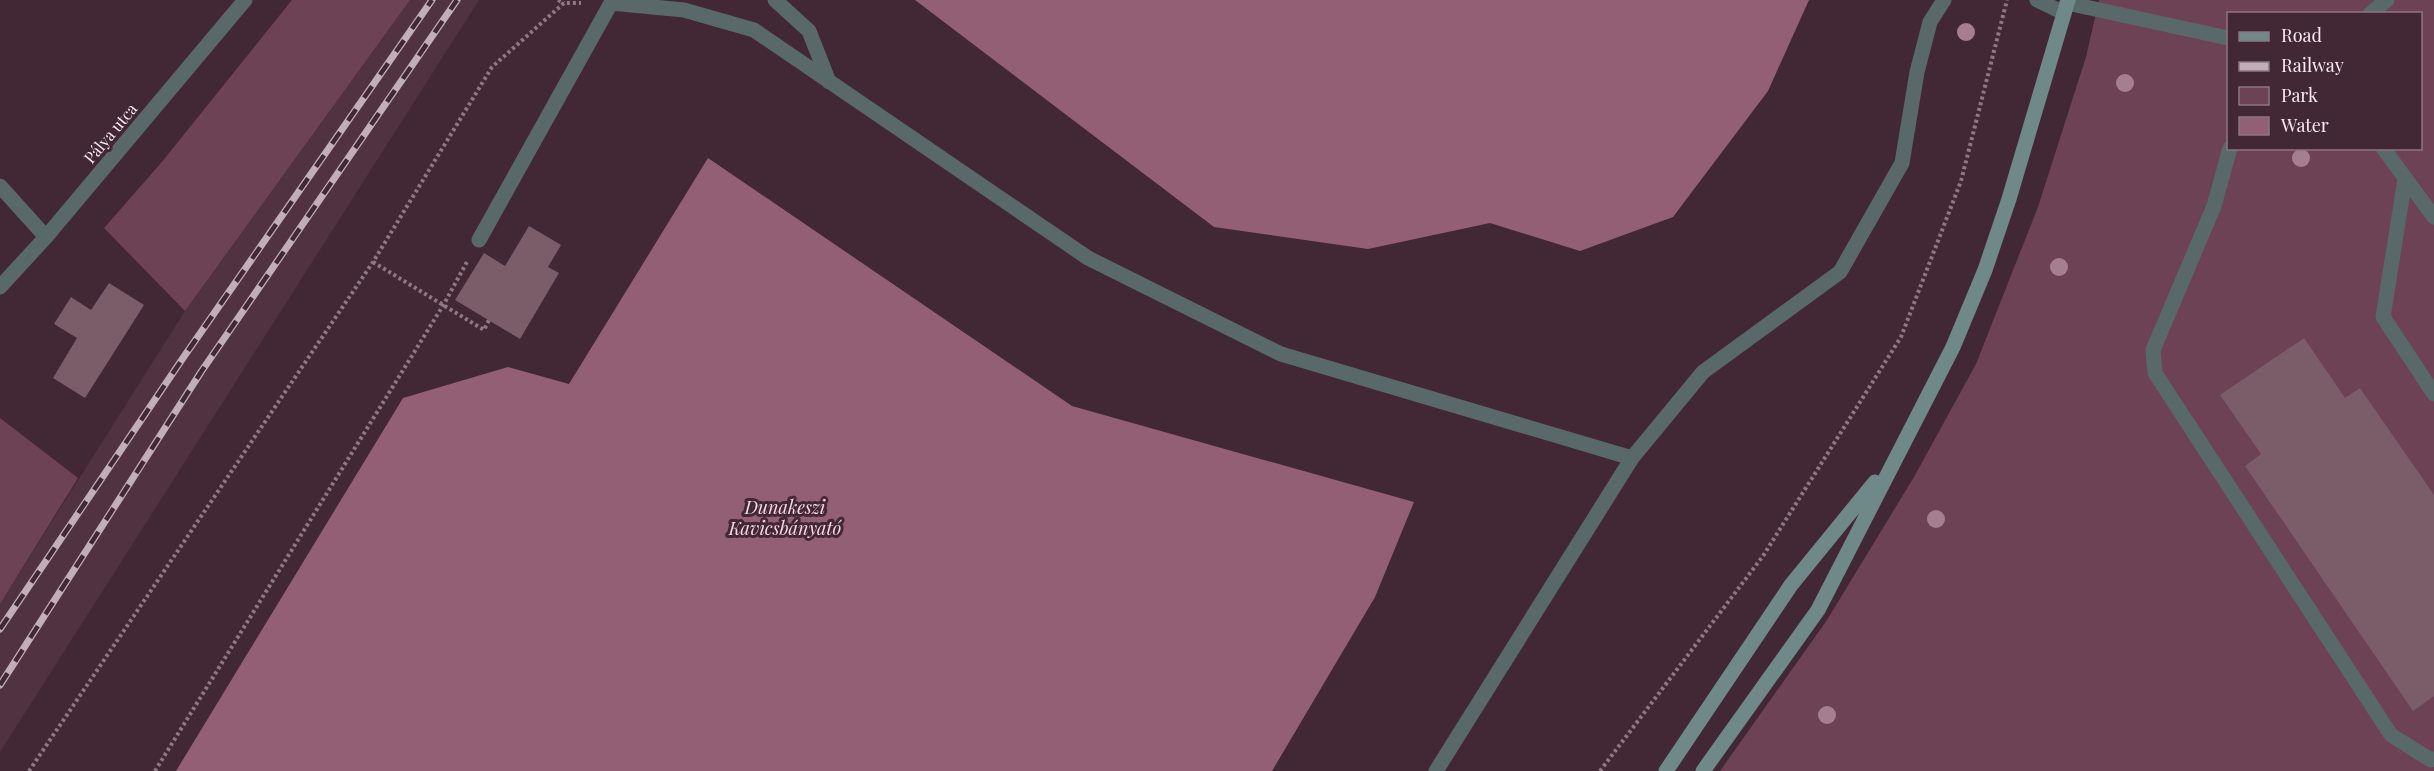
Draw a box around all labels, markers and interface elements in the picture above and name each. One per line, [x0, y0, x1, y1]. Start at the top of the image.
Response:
legend [2227, 12, 2422, 150]
text: Road [2281, 23, 2322, 47]
text: Railway [2281, 53, 2344, 77]
text: Park [2281, 83, 2318, 107]
street label: Pálya utca [79, 99, 141, 167]
text: Water [2280, 113, 2329, 137]
water label: Dunakeszi Kavicsbányató [728, 495, 843, 540]

